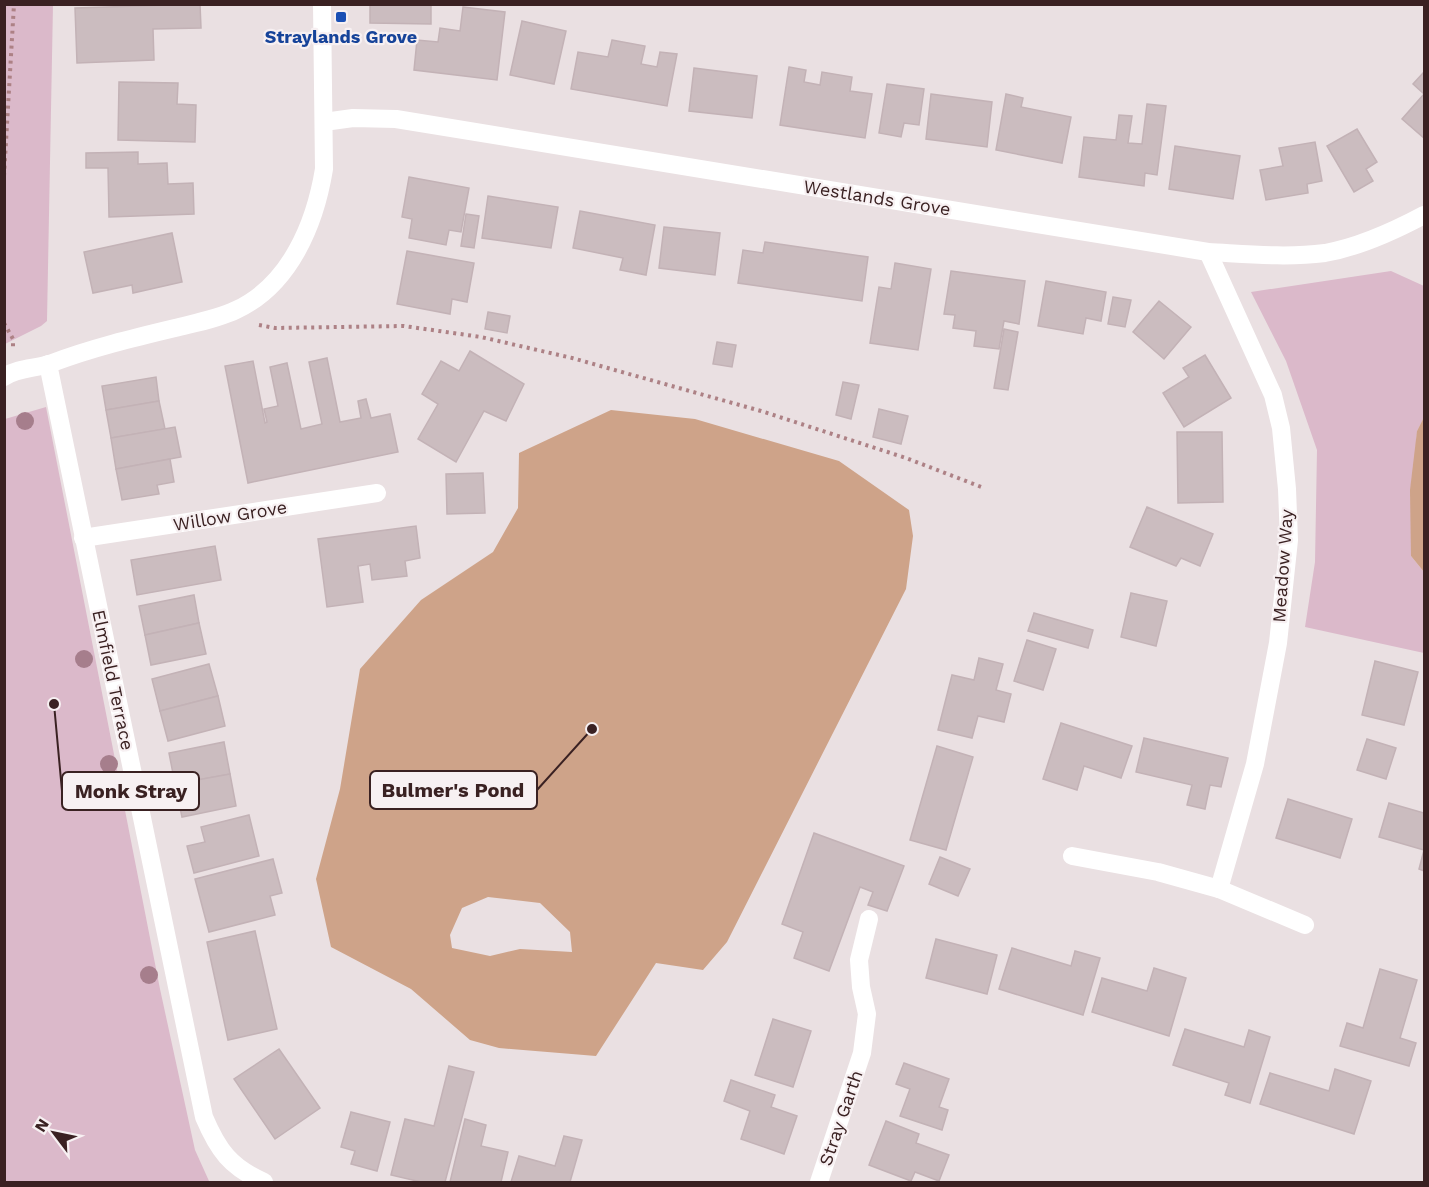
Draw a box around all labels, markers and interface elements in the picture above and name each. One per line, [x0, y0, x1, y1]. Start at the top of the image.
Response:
marker: Straylands Grove [334, 10, 348, 24]
place label: Straylands Grove [265, 26, 417, 47]
street label: Westlands Grove [802, 176, 952, 219]
street label: Willow Grove [171, 496, 288, 535]
street label: Meadow Way [1268, 508, 1297, 623]
street label: Elmfield Terrace [88, 608, 139, 752]
callout: Bulmer's Pond [370, 771, 537, 809]
callout: Monk Stray [62, 772, 199, 810]
text: Bulmer's Pond [382, 778, 524, 802]
text: Monk Stray [75, 779, 188, 803]
street label: Stray Garth [814, 1067, 867, 1168]
north arrow [24, 1103, 84, 1163]
text: N [31, 1115, 53, 1135]

